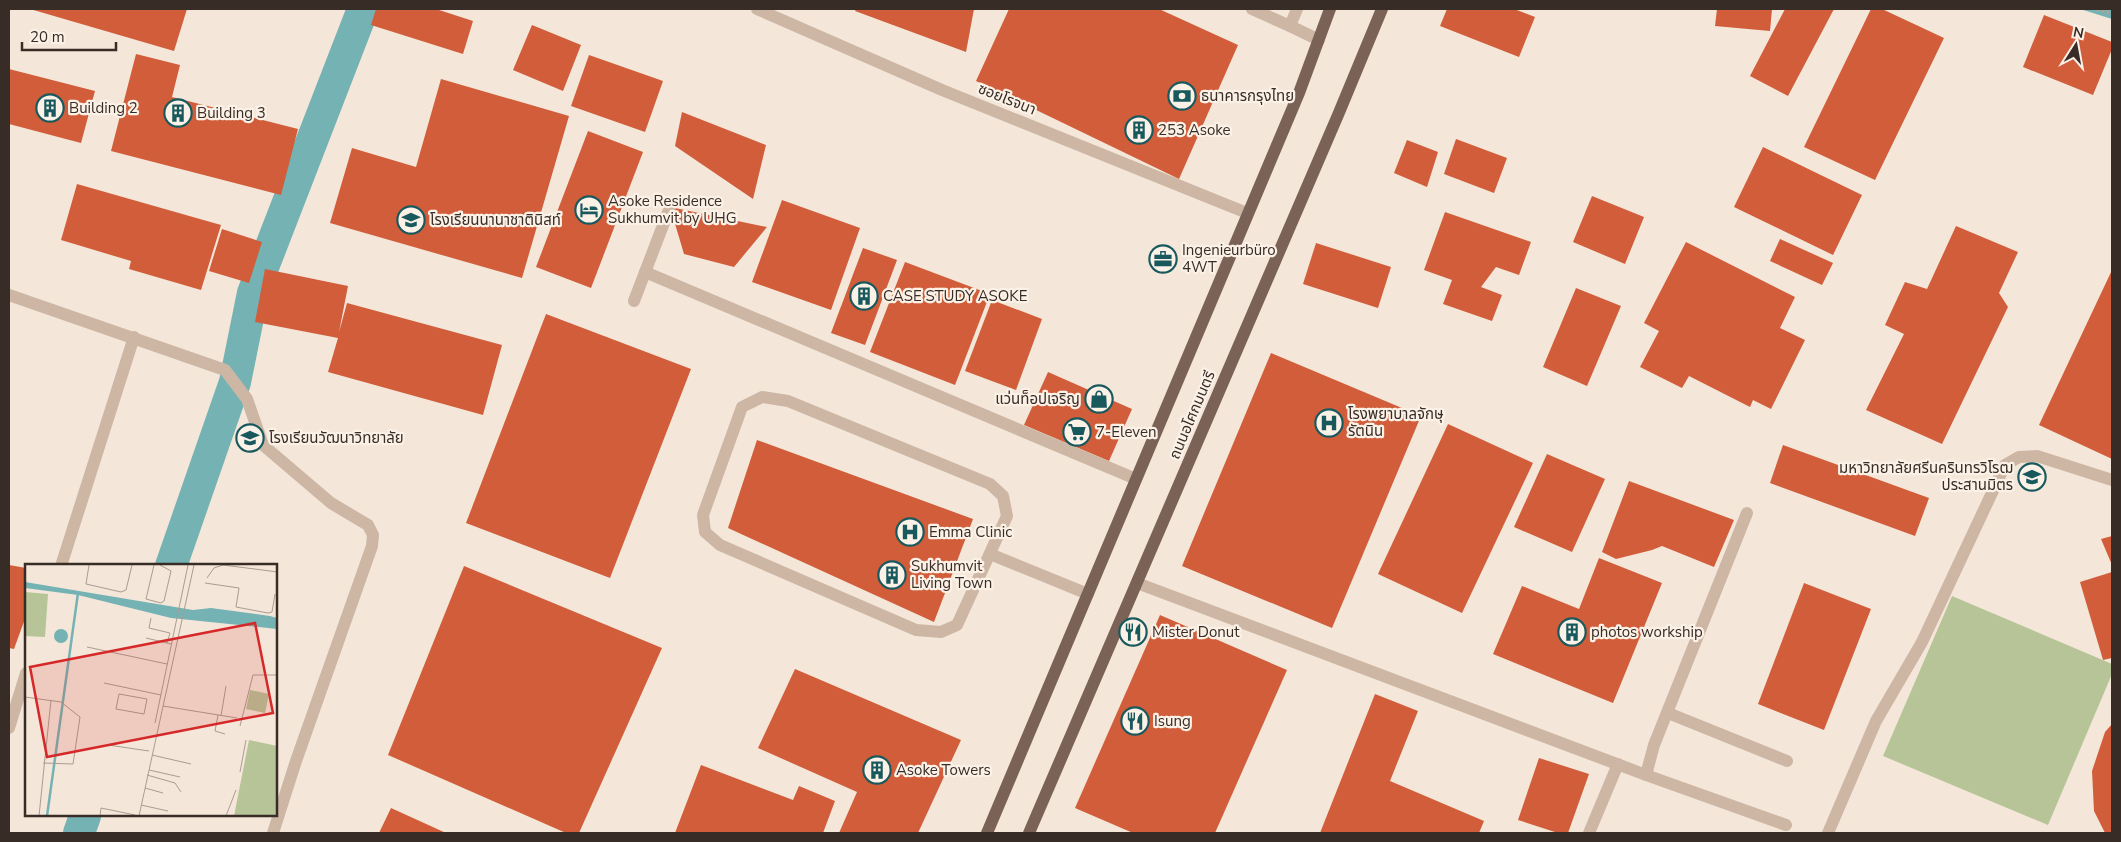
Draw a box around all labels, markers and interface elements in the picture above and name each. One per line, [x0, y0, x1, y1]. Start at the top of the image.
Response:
scale bar [22, 20, 116, 52]
north arrow [2051, 20, 2101, 70]
text: N [2071, 22, 2085, 43]
text: 20 m [30, 27, 65, 47]
street label: ซอยโรจนา [975, 78, 1039, 120]
bank icon: ธนาคารกรุงไทย [1167, 81, 1197, 111]
place label: ธนาคารกรุงไทย [1201, 86, 1294, 106]
building icon: Building 2 [35, 93, 65, 123]
place label: Building 2 [69, 98, 138, 118]
building icon: Building 3 [163, 98, 193, 128]
place label: Building 3 [197, 103, 266, 123]
building icon: 253 Asoke [1124, 115, 1154, 145]
place label: 253 Asoke [1158, 120, 1231, 140]
place label: Asoke Residence Sukhumvit by UHG [608, 191, 737, 228]
hotel icon: Asoke Residence Sukhumvit by UHG [574, 195, 604, 225]
school or university icon: โรงเรียนนานาชาตินิสท์ [396, 205, 426, 235]
place label: โรงเรียนนานาชาตินิสท์ [430, 210, 561, 230]
place label: Ingenieurbüro 4WT [1182, 240, 1276, 277]
office icon: Ingenieurbüro 4WT [1148, 244, 1178, 274]
building icon: CASE STUDY ASOKE [849, 281, 879, 311]
place label: CASE STUDY ASOKE [883, 286, 1027, 306]
street label: ถนนอโศกมนตรี [1164, 368, 1220, 462]
shop icon: แว่นท็อปเจริญ [1084, 384, 1114, 414]
place label: แว่นท็อปเจริญ [995, 389, 1080, 409]
place label: โรงพยาบาลจักษุ รัตนิน [1348, 404, 1444, 441]
hospital icon: โรงพยาบาลจักษุ รัตนิน [1314, 408, 1344, 438]
supermarket icon: 7-Eleven [1062, 417, 1092, 447]
place label: 7-Eleven [1096, 422, 1156, 442]
school or university icon: โรงเรียนวัฒนาวิทยาลัย [235, 423, 265, 453]
place label: โรงเรียนวัฒนาวิทยาลัย [269, 428, 404, 448]
place label: มหาวิทยาลัยศรีนครินทรวิโรฒ ประสานมิตร [1839, 458, 2013, 495]
school or university icon: มหาวิทยาลัยศรีนครินทรวิโรฒ ประสานมิตร [2017, 462, 2047, 492]
hospital icon: Emma Clinic [895, 517, 925, 547]
place label: Emma Clinic [929, 522, 1012, 542]
place label: Sukhumvit Living Town [911, 556, 992, 593]
building icon: Sukhumvit Living Town [877, 560, 907, 590]
inset map [25, 564, 278, 817]
restaurant icon: Mister Donut [1118, 617, 1148, 647]
building icon: photos workship [1557, 617, 1587, 647]
place label: Mister Donut [1152, 622, 1240, 642]
place label: photos workship [1591, 622, 1703, 642]
restaurant icon: Isung [1120, 706, 1150, 736]
place label: Isung [1154, 711, 1191, 731]
building icon: Asoke Towers [862, 755, 892, 785]
place label: Asoke Towers [896, 760, 991, 780]

